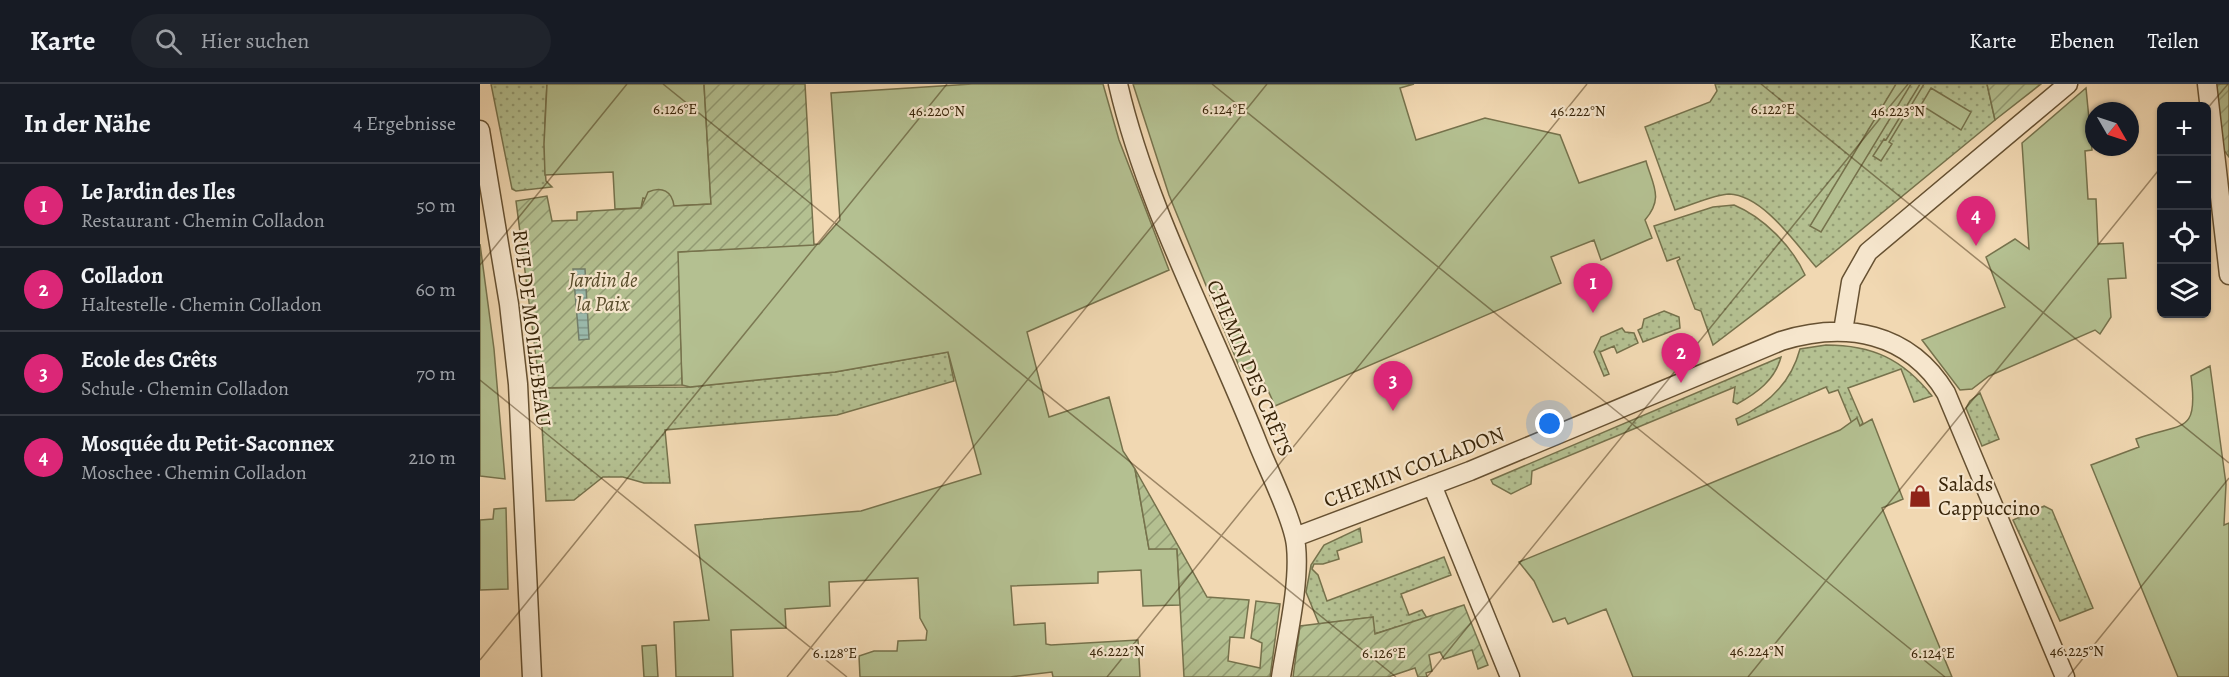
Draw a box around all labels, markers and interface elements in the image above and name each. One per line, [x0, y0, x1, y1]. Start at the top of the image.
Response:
search box [131, 14, 551, 68]
text: Karte [30, 22, 95, 60]
icon: search [152, 25, 185, 58]
text: Hier suchen [200, 26, 309, 56]
text: Karte [1969, 27, 2017, 55]
text: Ebenen [2050, 27, 2114, 55]
text: Teilen [2147, 27, 2199, 55]
text: 6.126°E [653, 99, 697, 119]
text: 6.124°E [1202, 99, 1246, 119]
text: 6.122°E [1751, 99, 1795, 119]
text: 46.220°N [909, 101, 965, 121]
text: 46.222°N [1551, 101, 1606, 121]
text: 46.223°N [1871, 101, 1925, 121]
north arrow [2085, 102, 2139, 156]
map controls [2157, 102, 2211, 318]
button: + [2157, 102, 2211, 156]
text: In der Nähe [24, 106, 151, 141]
text: 4 Ergebnisse [353, 110, 456, 137]
button: − [2157, 156, 2211, 210]
text: Le Jardin des Iles [81, 177, 236, 207]
text: 1 [40, 192, 47, 219]
text: 50 m [416, 192, 456, 219]
pin: 4 [1956, 196, 1996, 246]
text: Restaurant · Chemin Colladon [81, 207, 325, 234]
button: locate [2157, 210, 2211, 264]
street label: RUE DE MOILLEBEAU [506, 228, 558, 428]
text: Colladon [81, 261, 163, 291]
pin: 1 [1574, 264, 1612, 313]
button: layers [2157, 264, 2211, 318]
park label: Jardin de la Paix [568, 266, 638, 318]
street label: CHEMIN DES CRÊTS [1200, 275, 1300, 461]
text: 2 [39, 276, 48, 303]
text: 60 m [416, 276, 456, 303]
text: Haltestelle · Chemin Colladon [81, 291, 322, 318]
pin: 2 [1662, 334, 1700, 383]
text: Ecole des Crêts [81, 345, 217, 375]
text: 3 [39, 360, 48, 387]
text: 70 m [416, 360, 456, 387]
pin: 3 [1374, 362, 1412, 411]
text: Schule · Chemin Colladon [81, 375, 289, 402]
your location [1535, 409, 1564, 438]
street label: CHEMIN COLLADON [1320, 420, 1508, 514]
text: Mosquée du Petit-Saconnex [81, 429, 334, 459]
text: 4 [39, 444, 48, 471]
text: 210 m [408, 444, 456, 471]
text: Moschee · Chemin Colladon [81, 459, 307, 486]
place label: Salads Cappuccino [1938, 470, 2040, 522]
shop icon: Salads Cappuccino [1907, 483, 1933, 509]
text: 46.222°N [1090, 641, 1145, 661]
text: 46.224°N [1730, 641, 1785, 661]
text: 46.225°N [2050, 641, 2104, 661]
text: 6.128°E [813, 643, 857, 663]
text: 6.126°E [1362, 643, 1406, 663]
text: 6.124°E [1911, 643, 1955, 663]

